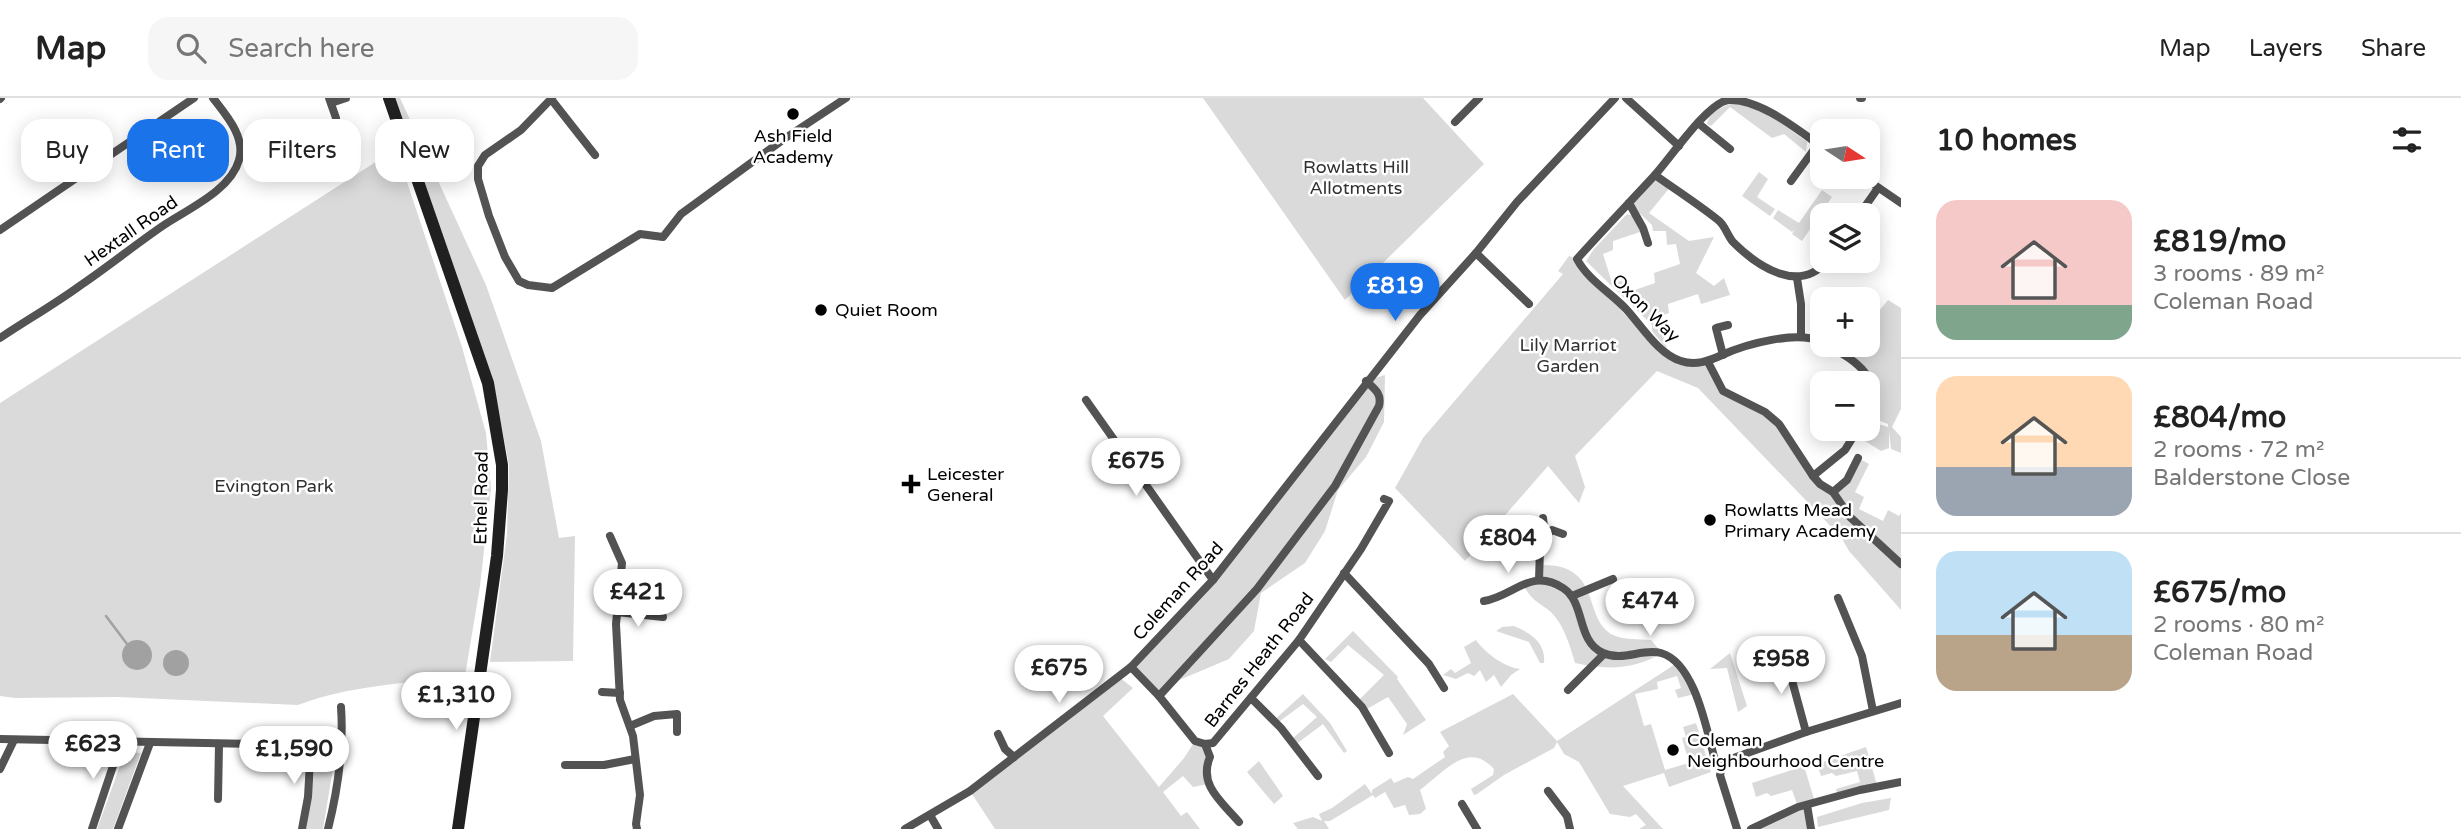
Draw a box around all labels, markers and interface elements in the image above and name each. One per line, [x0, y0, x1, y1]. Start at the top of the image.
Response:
search box [148, 17, 638, 80]
text: Map [35, 29, 106, 68]
icon: search [172, 29, 210, 67]
text: Search here [228, 33, 374, 64]
text: Map [2159, 34, 2211, 63]
text: Layers [2249, 34, 2323, 63]
text: Share [2361, 34, 2426, 63]
marker: Ash Field Academy [785, 106, 801, 122]
chip: Buy [21, 119, 113, 182]
chip: Rent [127, 119, 229, 182]
chip: Filters [243, 119, 361, 182]
chip: New [375, 119, 474, 182]
north arrow [1810, 119, 1880, 189]
map controls [1810, 119, 1880, 441]
icon: filters [2388, 121, 2426, 159]
text: 10 homes [1936, 122, 2077, 159]
place label: Ash Field Academy [753, 125, 834, 168]
park label: Rowlatts Hill Allotments [1303, 156, 1409, 199]
street label: Hextall Road [80, 191, 182, 271]
button: layers [1810, 203, 1880, 273]
text: £819/mo [2153, 223, 2286, 260]
icon: home [1992, 228, 2076, 312]
text: 3 rooms · 89 m² [2153, 260, 2324, 288]
pin: £819 [1354, 264, 1436, 323]
street label: Oxon Way [1607, 269, 1685, 347]
text: £819 [1366, 272, 1424, 300]
button: + [1810, 287, 1880, 357]
text: Coleman Road [2153, 288, 2313, 316]
place label: Quiet Room [835, 299, 938, 321]
marker: Quiet Room [813, 302, 829, 318]
park label: Lily Marriot Garden [1519, 334, 1617, 377]
button: − [1810, 371, 1880, 441]
text: £804/mo [2153, 399, 2286, 436]
icon: home [1992, 404, 2076, 488]
text: 2 rooms · 72 m² [2153, 436, 2324, 464]
pin: £675 [1095, 438, 1177, 498]
text: £675 [1107, 447, 1165, 475]
street label: Ethel Road [469, 451, 493, 545]
place label: Leicester General [927, 463, 1004, 506]
text: Balderstone Close [2153, 464, 2350, 492]
marker: Leicester General [901, 474, 921, 494]
park label: Evington Park [214, 475, 334, 497]
place label: Rowlatts Mead Primary Academy [1724, 499, 1876, 542]
marker: Rowlatts Mead Primary Academy [1702, 512, 1718, 528]
pin: £804 [1467, 516, 1549, 575]
text: £804 [1479, 524, 1537, 552]
street label: Coleman Road [1128, 537, 1228, 645]
pin: £421 [597, 570, 679, 629]
text: £675/mo [2153, 574, 2286, 611]
text: £421 [609, 578, 667, 606]
pin: £474 [1609, 578, 1691, 638]
icon: home [1992, 579, 2076, 663]
text: £474 [1621, 587, 1679, 615]
street label: Barnes Heath Road [1199, 588, 1319, 732]
text: 2 rooms · 80 m² [2153, 611, 2324, 639]
pin: £958 [1740, 636, 1822, 696]
text: Coleman Road [2153, 639, 2313, 667]
text: £958 [1752, 645, 1810, 673]
pin: £675 [1018, 646, 1100, 705]
text: £675 [1030, 654, 1088, 682]
pin: £1,310 [399, 672, 513, 732]
text: £1,310 [417, 681, 495, 709]
pin: £623 [52, 722, 134, 781]
pin: £1,590 [237, 726, 351, 786]
place label: Coleman Neighbourhood Centre [1687, 729, 1884, 772]
text: £623 [64, 730, 122, 758]
text: £1,590 [255, 735, 333, 763]
marker: Coleman Neighbourhood Centre [1665, 742, 1681, 758]

